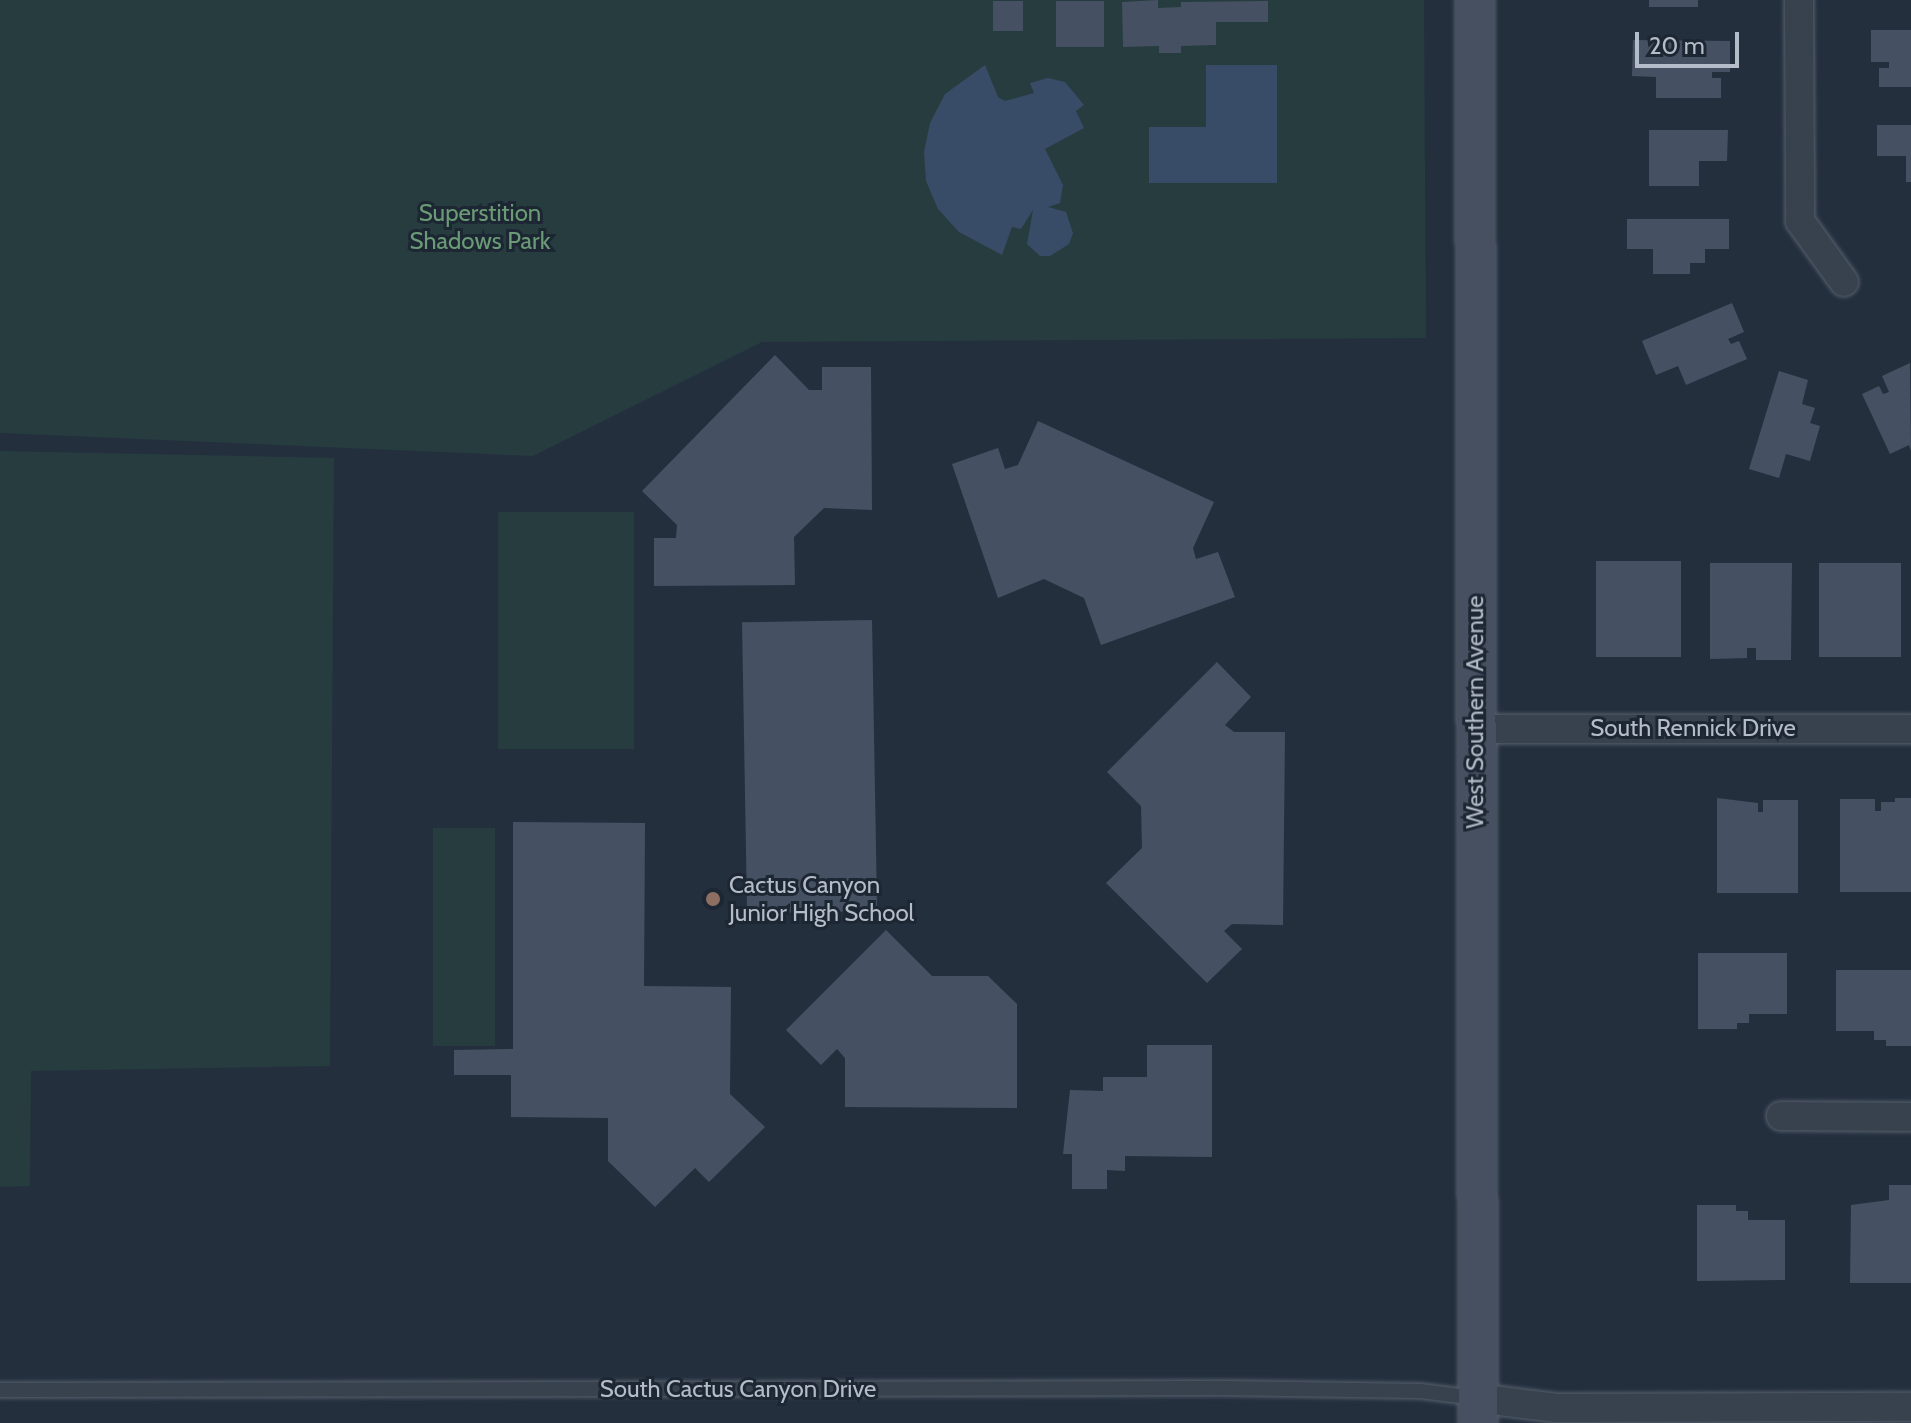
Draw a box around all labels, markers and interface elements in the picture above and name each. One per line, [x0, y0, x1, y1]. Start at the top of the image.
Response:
scale bar [1639, 16, 1743, 66]
text: 20 m [1649, 31, 1705, 60]
park label: Superstition Shadows Park [410, 199, 550, 255]
street label: West Southern Avenue [1461, 595, 1489, 829]
street label: South Rennick Drive [1590, 714, 1796, 742]
place label: Cactus Canyon Junior High School [729, 871, 914, 927]
marker: Cactus Canyon Junior High School [704, 890, 722, 908]
street label: South Cactus Canyon Drive [600, 1375, 876, 1403]

